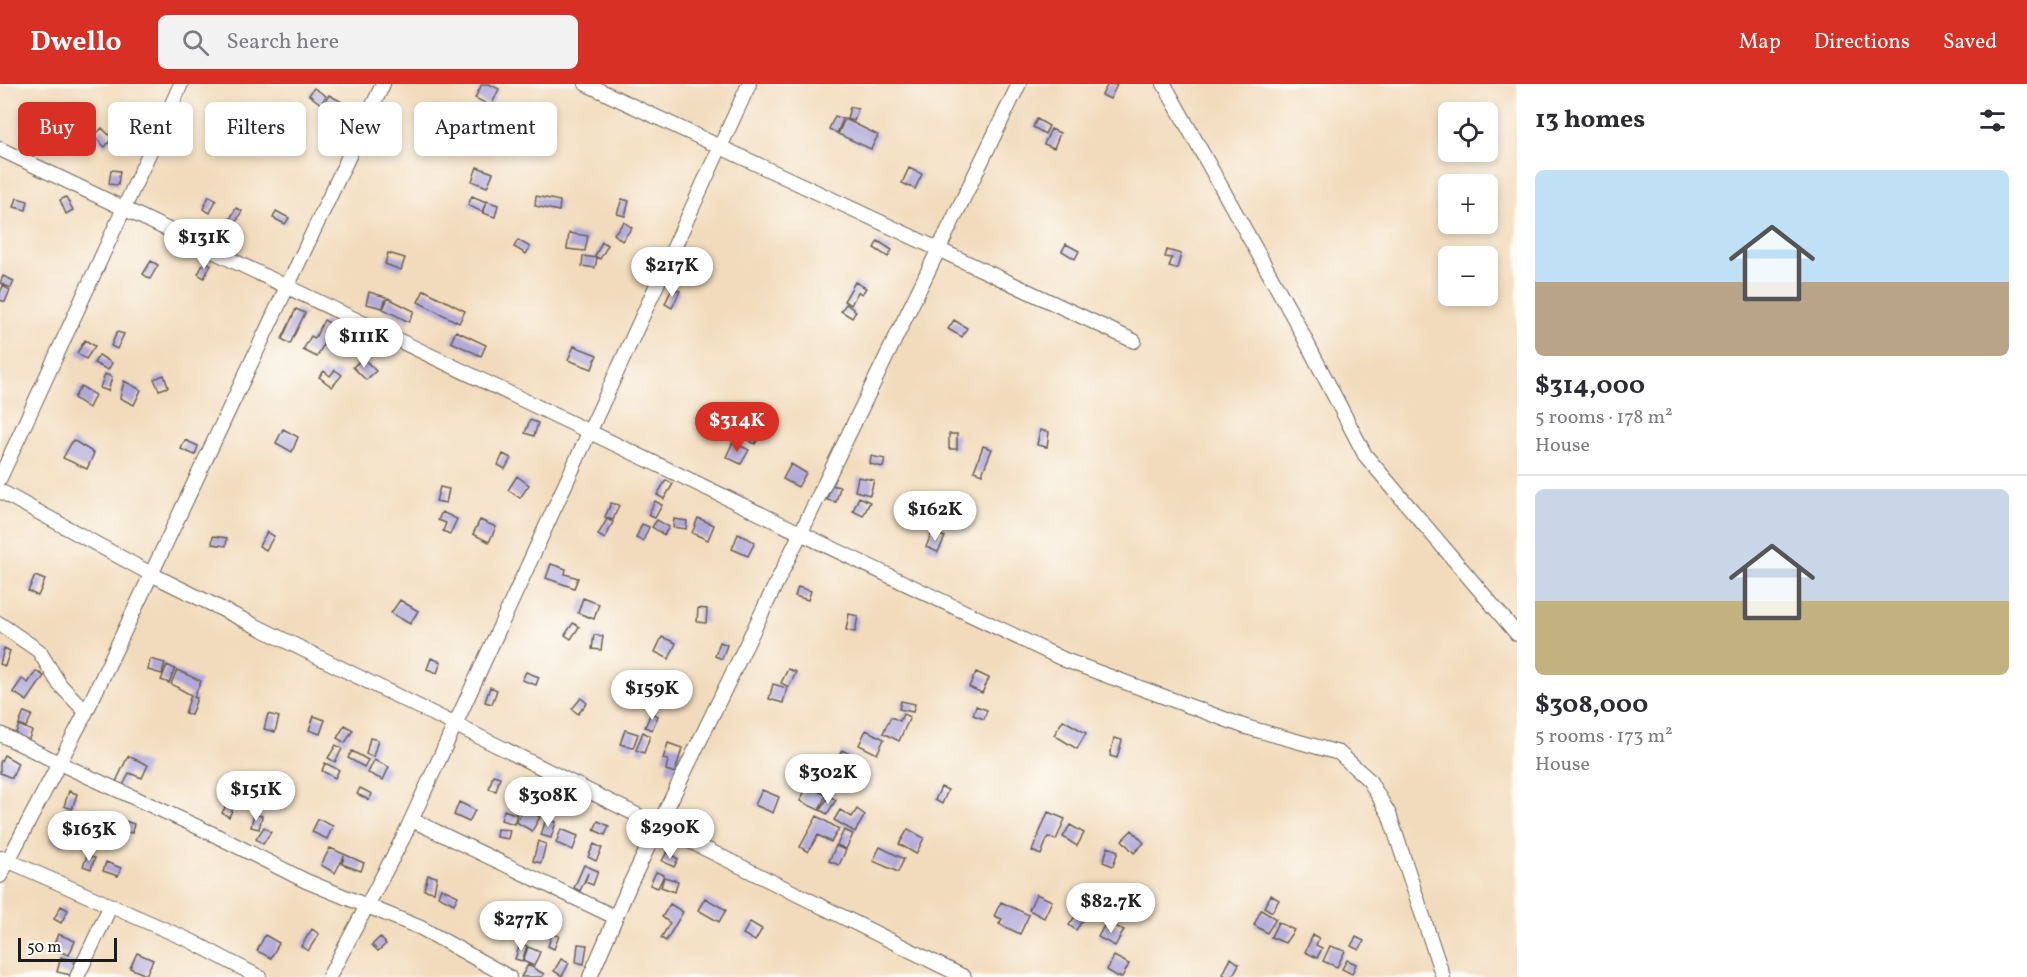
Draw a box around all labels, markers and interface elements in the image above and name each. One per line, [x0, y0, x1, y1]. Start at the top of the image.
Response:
search box [158, 15, 578, 69]
text: Dwello [30, 23, 122, 62]
icon: search [179, 26, 212, 59]
text: Search here [227, 27, 339, 58]
text: Map [1739, 28, 1781, 57]
text: Directions [1814, 28, 1910, 57]
text: Saved [1943, 28, 1997, 57]
chip: Buy [18, 102, 96, 156]
chip: Rent [108, 102, 193, 156]
chip: Filters [205, 102, 306, 156]
chip: New [318, 102, 402, 156]
chip: Apartment [414, 102, 557, 156]
map controls [1438, 102, 1498, 306]
button: locate [1438, 102, 1498, 162]
text: 13 homes [1535, 102, 1645, 138]
icon: filters [1976, 104, 2009, 137]
button: + [1438, 174, 1498, 234]
icon: home [1718, 209, 1826, 317]
pin: $131K [162, 219, 246, 270]
text: $131K [178, 224, 230, 252]
button: − [1438, 246, 1498, 306]
pin: $217K [630, 247, 714, 298]
text: $217K [645, 252, 699, 280]
pin: $111K [322, 318, 406, 369]
text: $111K [339, 323, 389, 351]
text: $314,000 [1535, 368, 1645, 404]
pin: $314K [695, 402, 779, 453]
text: 5 rooms · 178 m² [1535, 404, 1673, 432]
text: $314K [709, 407, 765, 435]
text: House [1535, 432, 1590, 460]
pin: $162K [893, 491, 977, 542]
text: $162K [907, 496, 963, 524]
icon: home [1718, 528, 1826, 636]
pin: $159K [610, 670, 694, 721]
text: $159K [625, 675, 679, 703]
text: $308,000 [1535, 687, 1648, 723]
text: 5 rooms · 173 m² [1535, 723, 1673, 751]
text: House [1535, 751, 1590, 779]
pin: $302K [786, 754, 870, 805]
text: $302K [799, 759, 857, 787]
pin: $151K [214, 771, 298, 822]
text: $151K [230, 776, 282, 804]
pin: $308K [506, 777, 590, 828]
text: $308K [519, 782, 577, 810]
pin: $290K [628, 809, 712, 860]
pin: $163K [47, 811, 131, 862]
text: $290K [640, 814, 700, 842]
text: $163K [62, 816, 116, 844]
pin: $82.7K [1062, 883, 1160, 934]
text: $82.7K [1080, 888, 1142, 916]
pin: $277K [479, 901, 563, 952]
text: $277K [494, 906, 548, 934]
scale bar [18, 935, 117, 962]
text: 50 m [27, 937, 61, 959]

